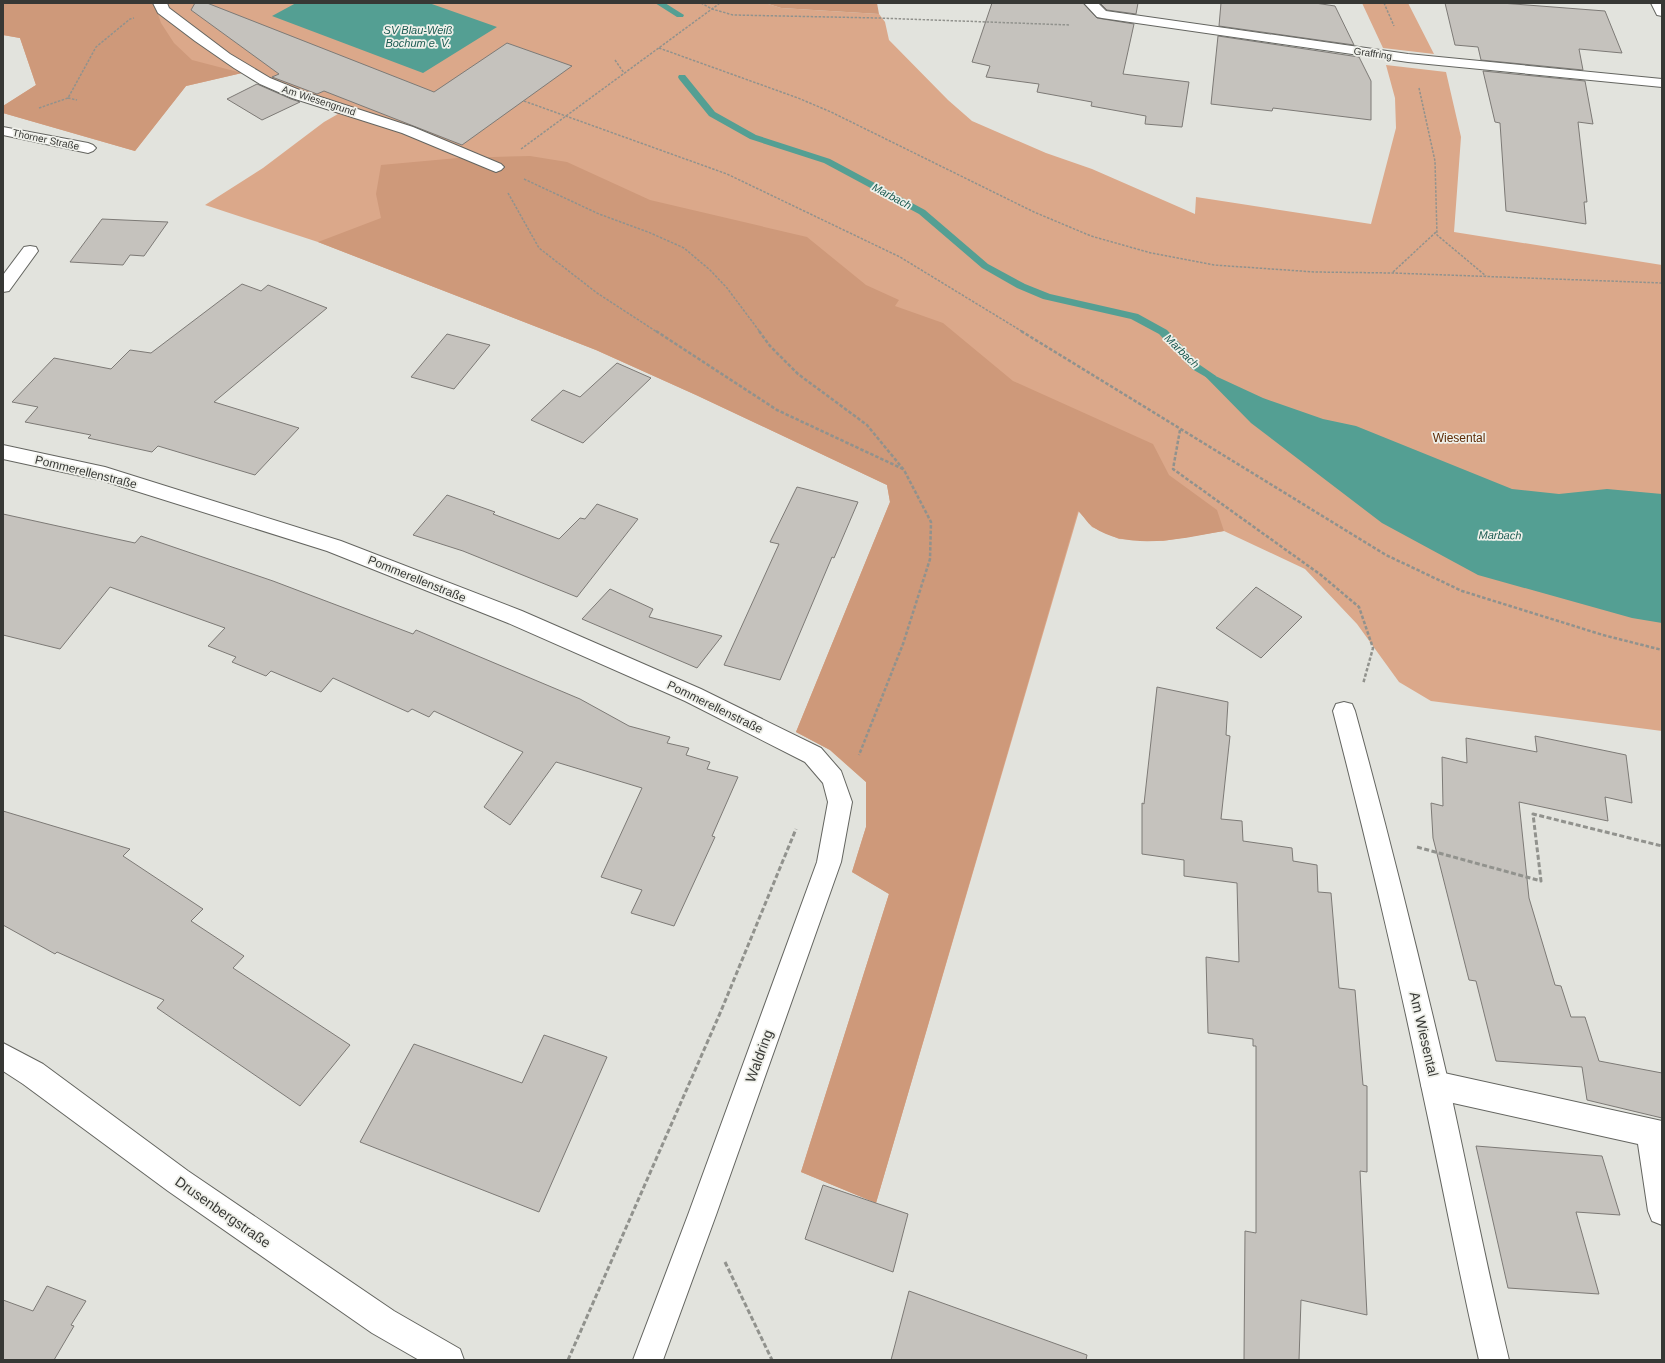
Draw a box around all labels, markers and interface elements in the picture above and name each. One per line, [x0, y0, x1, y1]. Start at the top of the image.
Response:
water label: SV Blau-Weiß Bochum e. V. [384, 24, 453, 49]
street label: Graffring [1353, 45, 1393, 62]
street label: Am Wiesengrund [281, 83, 357, 118]
street label: Thorner Straße [12, 127, 81, 152]
water label: Marbach [870, 181, 914, 211]
water label: Marbach [1162, 332, 1202, 370]
park label: Wiesental [1433, 431, 1485, 445]
street label: Pommerellenstraße [34, 453, 139, 492]
water label: Marbach [1479, 529, 1521, 541]
street label: Pommerellenstraße [366, 553, 468, 605]
street label: Pommerellenstraße [665, 678, 765, 736]
street label: Am Wiesental [1406, 990, 1442, 1078]
street label: Waldring [742, 1028, 776, 1084]
street label: Drusenbergstraße [172, 1173, 274, 1251]

